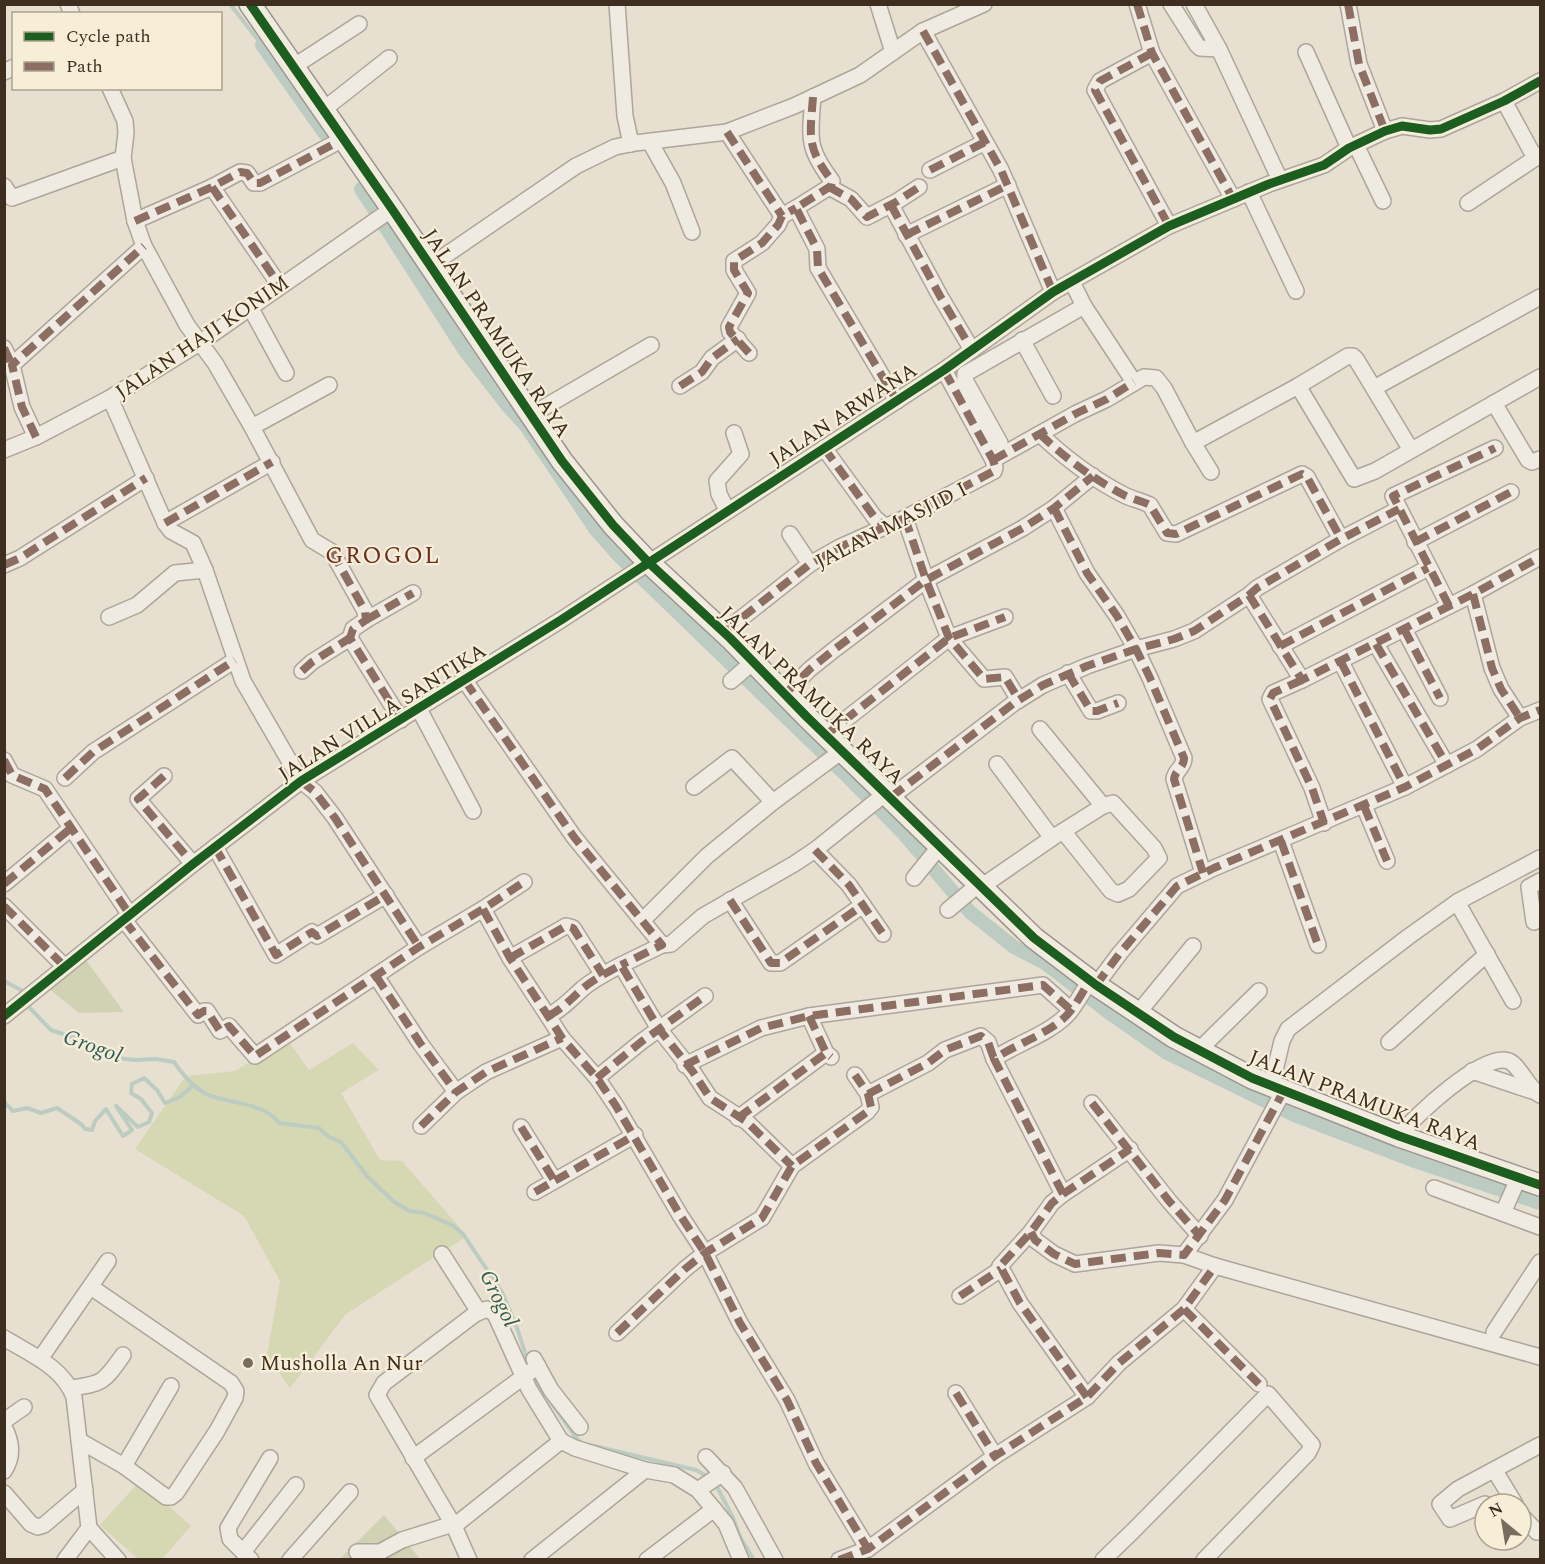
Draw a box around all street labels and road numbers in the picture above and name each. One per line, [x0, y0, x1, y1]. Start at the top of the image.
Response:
street label: JALAN PRAMUKA RAYA [414, 222, 578, 445]
street label: JALAN HAJI KONIM [109, 268, 296, 408]
street label: JALAN ARWANA [763, 355, 924, 475]
street label: JALAN MASJID I [810, 474, 973, 578]
street label: JALAN PRAMUKA RAYA [712, 599, 911, 793]
street label: JALAN VILLA SANTIKA [272, 635, 493, 790]
street label: JALAN PRAMUKA RAYA [1244, 1042, 1486, 1160]

